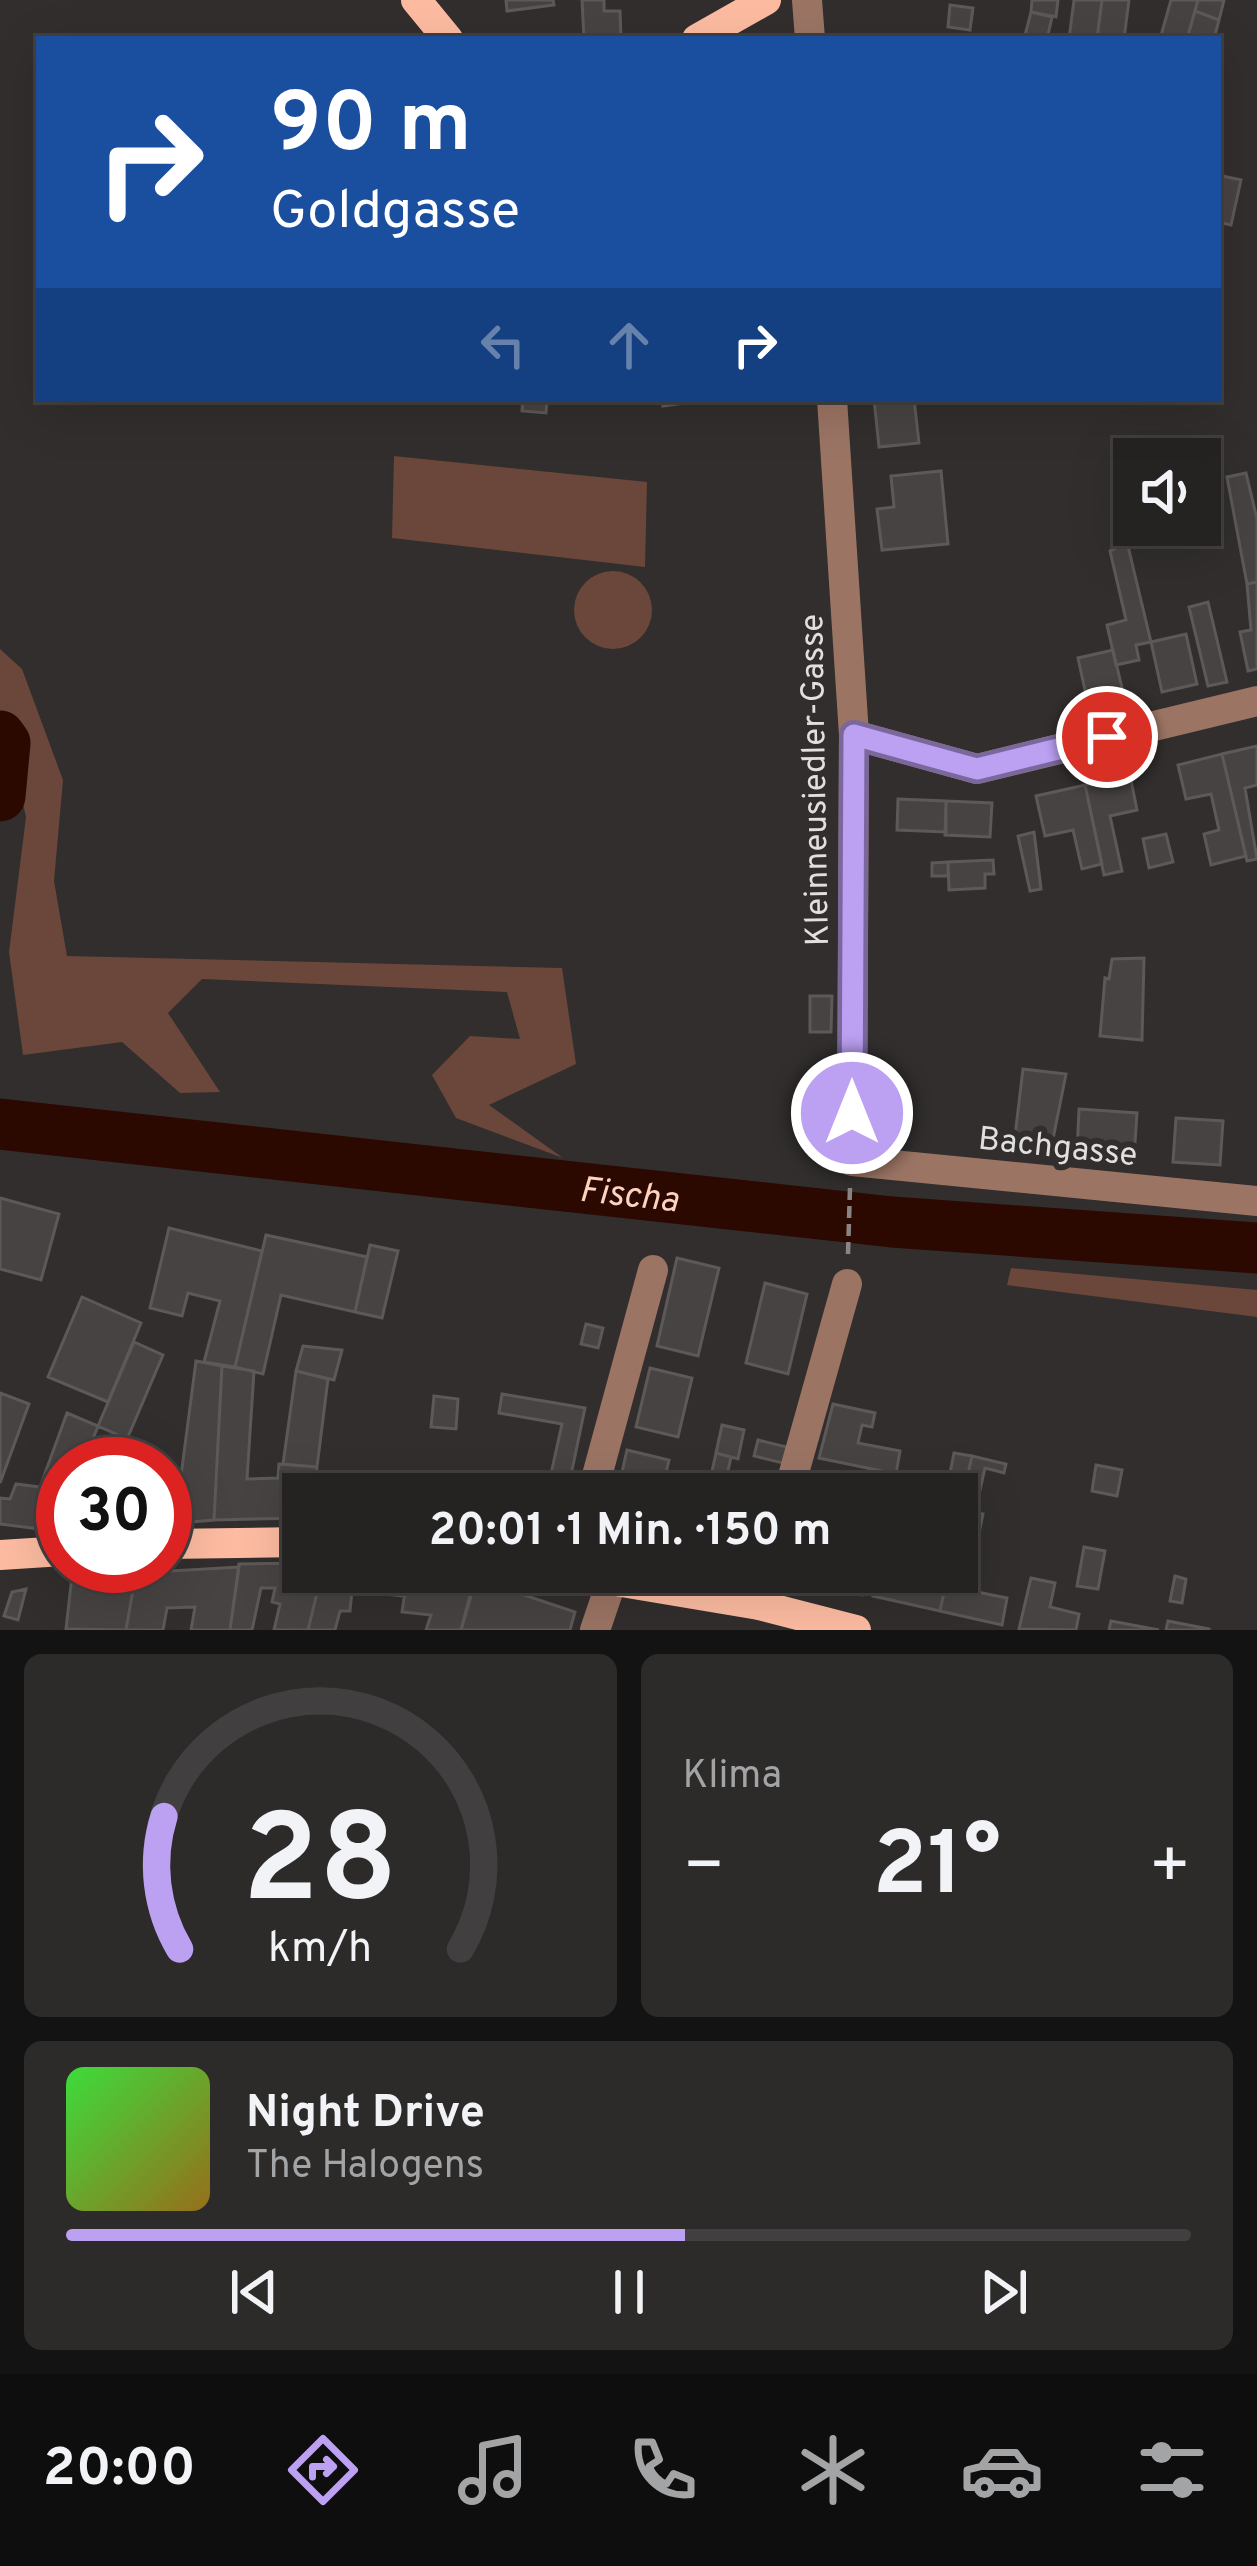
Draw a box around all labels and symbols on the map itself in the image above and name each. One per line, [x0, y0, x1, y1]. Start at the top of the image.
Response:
street label: Kleinneusiedler-Gasse [793, 613, 841, 946]
pin [1056, 686, 1158, 788]
position arrow [789, 1050, 915, 1176]
street label: Bachgasse [976, 1120, 1139, 1178]
water label: Fischa [577, 1169, 681, 1225]
speed limit sign: 30 [36, 1437, 192, 1593]

